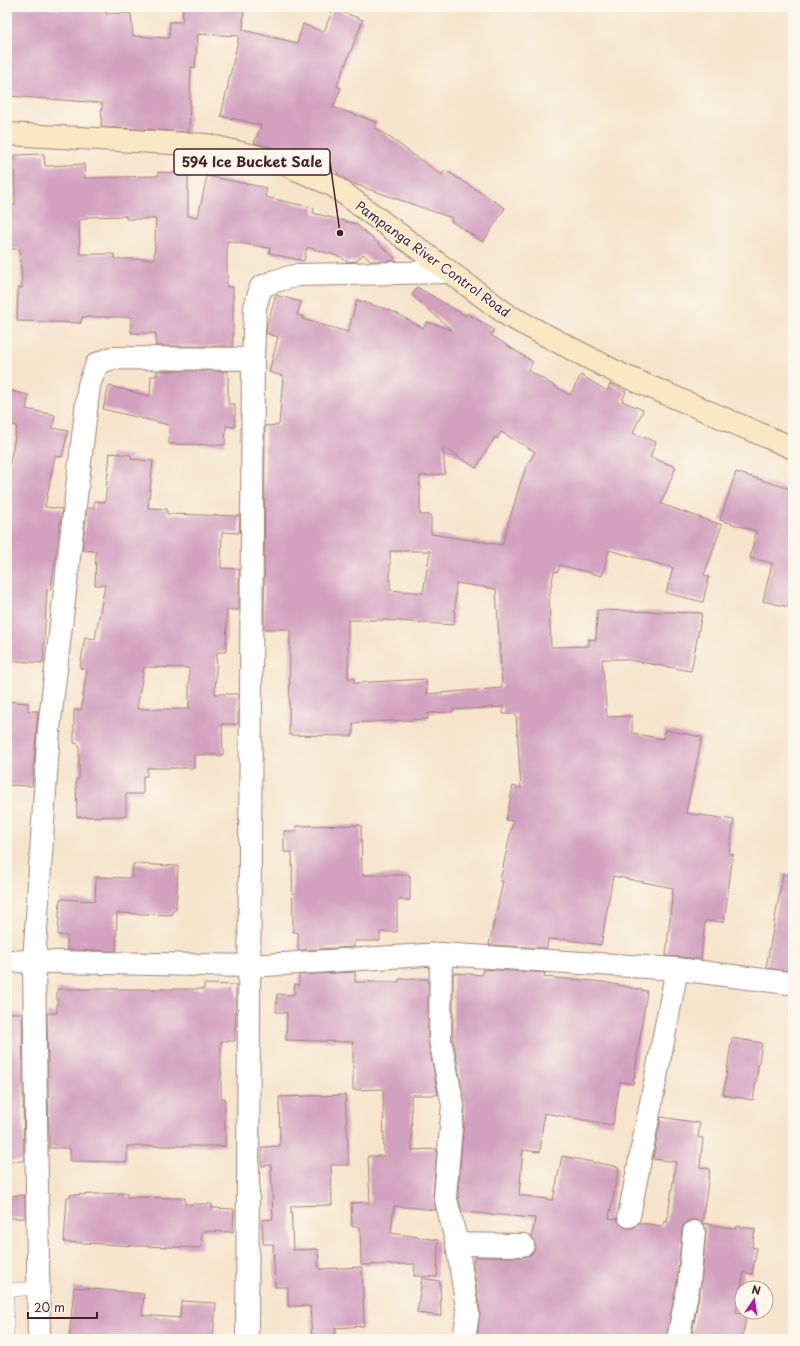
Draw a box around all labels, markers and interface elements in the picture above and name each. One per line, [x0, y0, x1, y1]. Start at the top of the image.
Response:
callout: 594 Ice Bucket Sale [174, 149, 330, 175]
text: 594 Ice Bucket Sale [182, 151, 322, 172]
street label: Pampanga River Control Road [352, 196, 515, 321]
north arrow [734, 1280, 774, 1320]
text: N [750, 1281, 763, 1299]
scale bar [28, 1294, 97, 1320]
text: 20 m [34, 1298, 65, 1316]

